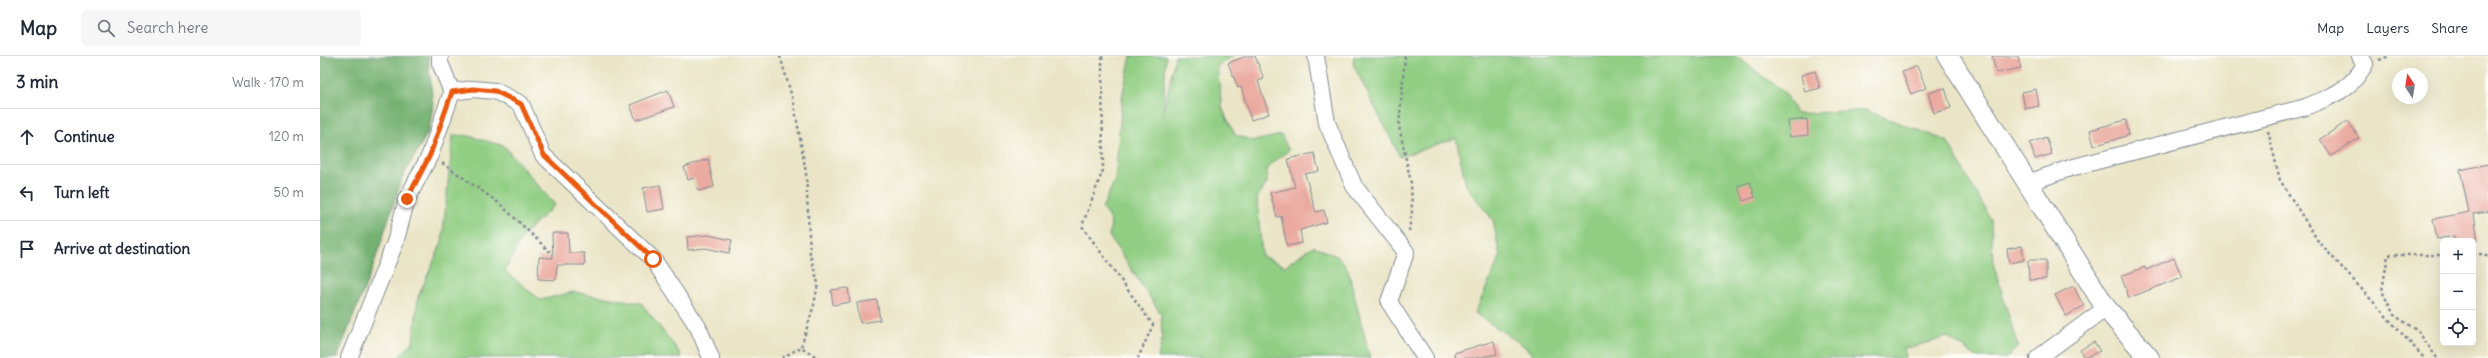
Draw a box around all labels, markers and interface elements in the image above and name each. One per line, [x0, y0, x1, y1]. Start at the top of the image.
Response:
search box [81, 10, 361, 46]
text: Map [20, 16, 57, 40]
icon: search [95, 17, 117, 39]
text: Search here [127, 18, 208, 37]
text: Map [2317, 19, 2344, 37]
text: Layers [2366, 19, 2409, 37]
text: Share [2431, 19, 2468, 37]
north arrow [2392, 68, 2428, 104]
text: 3 min [16, 71, 58, 93]
text: Walk · 170 m [232, 74, 304, 91]
icon: ahead [16, 126, 38, 148]
text: Continue [54, 127, 115, 146]
text: 120 m [269, 128, 304, 145]
icon: left [16, 182, 38, 204]
text: Turn left [54, 183, 109, 202]
text: 50 m [273, 184, 304, 201]
route end [398, 190, 416, 208]
icon: arrive [16, 238, 38, 260]
map controls [2440, 238, 2476, 346]
button: + [2440, 238, 2476, 274]
text: Arrive at destination [54, 239, 190, 258]
route start [644, 250, 662, 268]
button: − [2440, 274, 2476, 310]
button: locate [2440, 310, 2476, 346]

